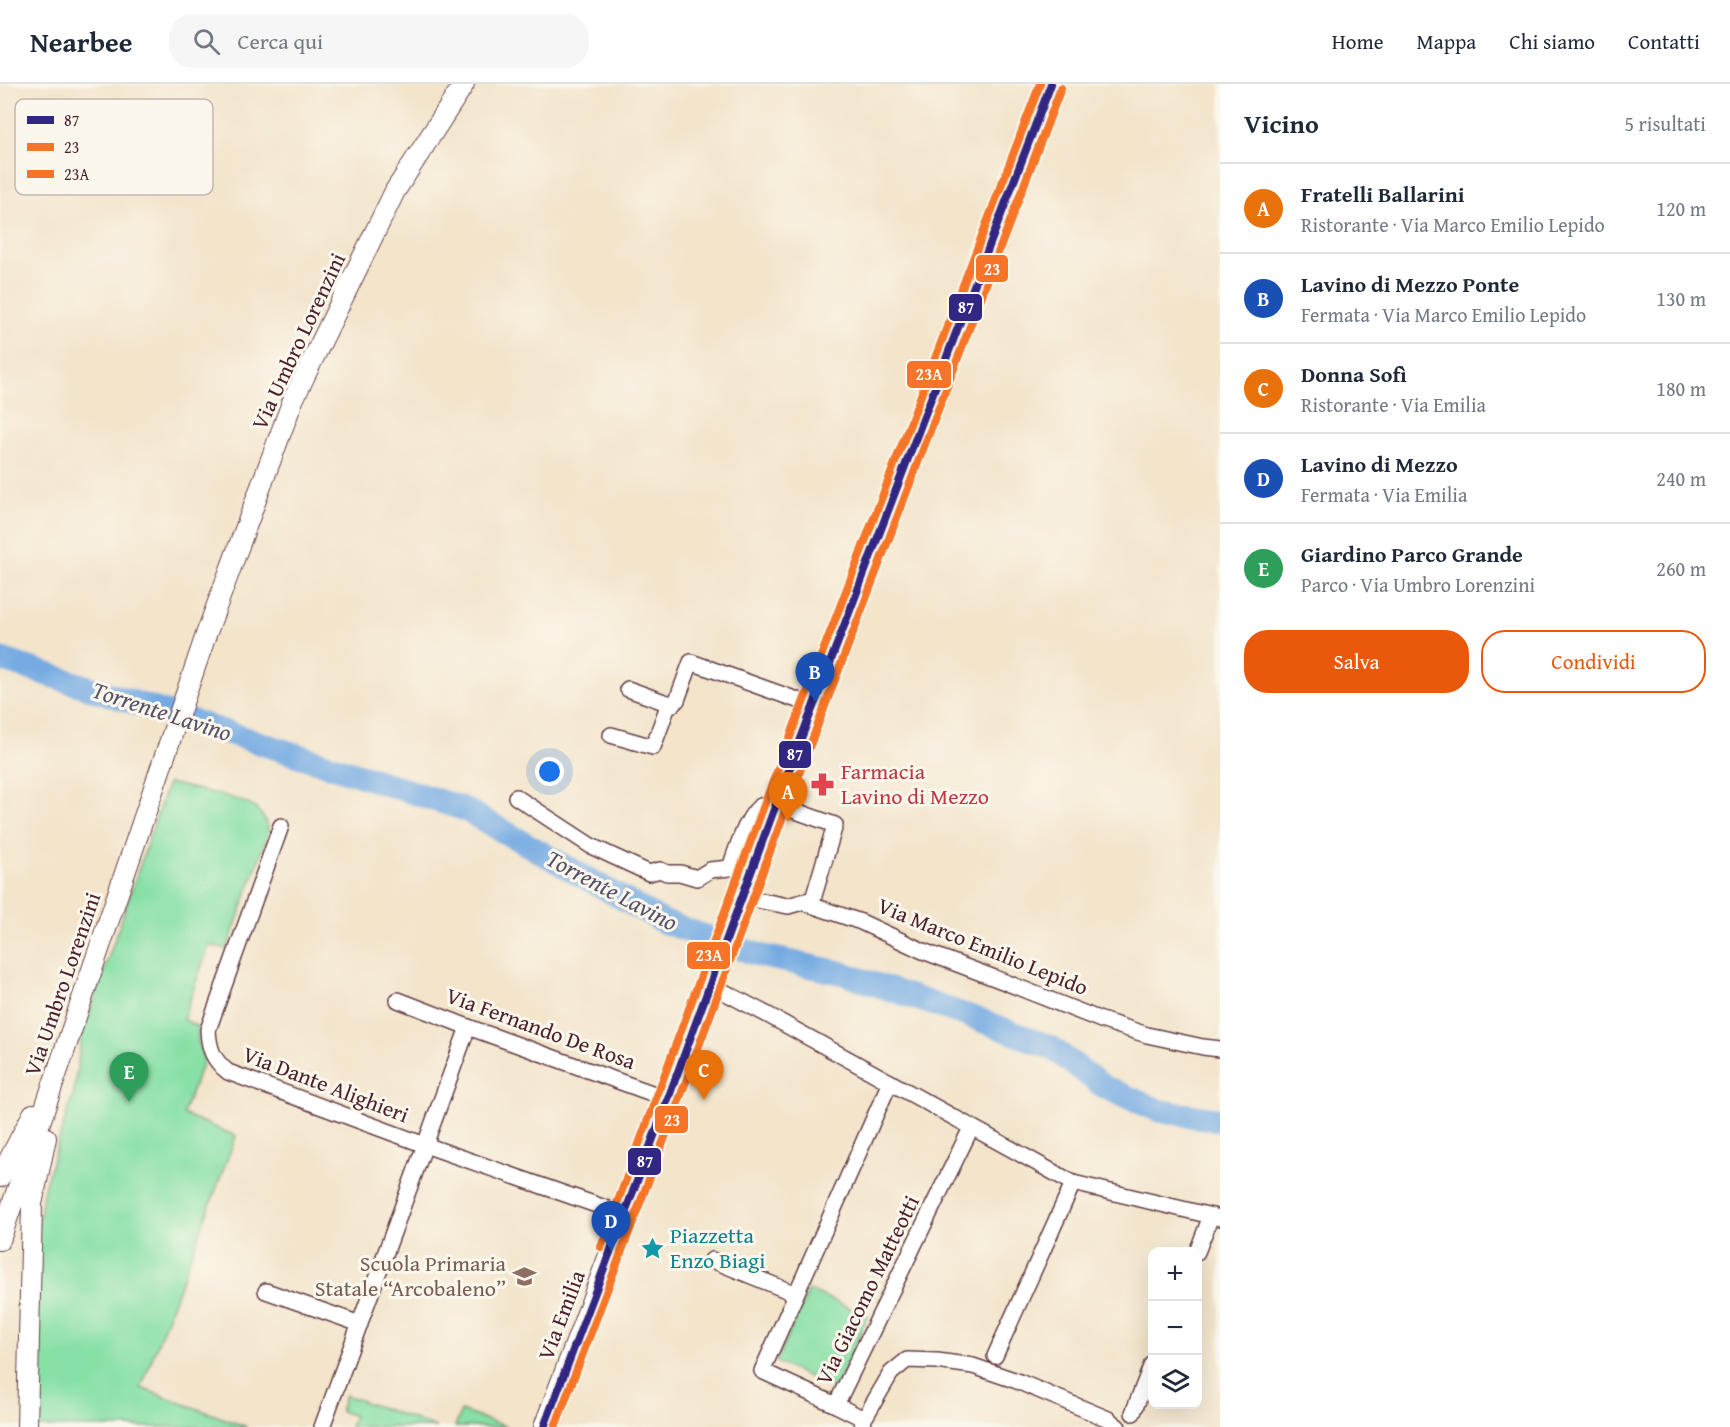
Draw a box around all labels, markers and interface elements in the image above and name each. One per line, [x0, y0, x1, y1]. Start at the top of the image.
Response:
search box [169, 14, 589, 68]
text: Nearbee [30, 21, 133, 62]
icon: search [190, 25, 223, 58]
text: Cerca qui [238, 25, 323, 57]
text: Home [1332, 26, 1384, 57]
text: Mappa [1417, 26, 1476, 57]
text: Chi siamo [1509, 26, 1595, 57]
text: Contatti [1628, 26, 1700, 57]
legend [15, 99, 213, 195]
text: Vicino [1244, 104, 1319, 143]
text: 87 [64, 108, 80, 132]
text: 5 risultati [1625, 109, 1706, 138]
text: 23 [64, 135, 79, 159]
text: 23A [64, 162, 89, 186]
text: Fratelli Ballarini [1301, 178, 1465, 210]
text: A [1257, 194, 1270, 223]
text: 120 m [1656, 194, 1706, 223]
text: Ristorante · Via Marco Emilio Lepido [1301, 210, 1605, 239]
street label: Via Umbro Lorenzini [243, 247, 353, 435]
line badge: 23 [975, 254, 1009, 283]
text: 23 [984, 257, 1000, 281]
text: Lavino di Mezzo Ponte [1301, 268, 1519, 300]
text: B [1257, 284, 1270, 313]
text: 130 m [1656, 284, 1706, 313]
line badge: 87 [948, 293, 983, 322]
text: 87 [958, 295, 974, 319]
text: Fermata · Via Marco Emilio Lepido [1301, 300, 1586, 329]
text: Donna Sofì [1301, 358, 1407, 390]
line badge: 23A [906, 360, 952, 389]
text: 23A [916, 362, 943, 386]
text: C [1258, 374, 1269, 403]
text: 180 m [1656, 374, 1706, 403]
text: Ristorante · Via Emilia [1301, 390, 1486, 419]
text: Lavino di Mezzo [1301, 448, 1458, 480]
text: D [1257, 464, 1270, 493]
text: 240 m [1656, 464, 1706, 493]
text: Fermata · Via Emilia [1301, 480, 1467, 509]
text: Giardino Parco Grande [1301, 538, 1523, 570]
text: E [1258, 554, 1269, 583]
text: 260 m [1656, 554, 1706, 583]
text: Parco · Via Umbro Lorenzini [1301, 570, 1535, 599]
button: Salva [1244, 630, 1469, 693]
button: Condividi [1481, 630, 1706, 693]
pin: B [796, 652, 834, 702]
water label: Torrente Lavino [88, 672, 236, 750]
line badge: 87 [778, 740, 812, 769]
text: 87 [787, 742, 803, 766]
place label: Farmacia Lavino di Mezzo [841, 755, 989, 812]
your location [535, 757, 564, 786]
pharmacy icon: Farmacia Lavino di Mezzo [810, 771, 836, 797]
pin: A [768, 772, 808, 822]
water label: Torrente Lavino [540, 841, 684, 939]
street label: Via Umbro Lorenzini [16, 888, 108, 1080]
street label: Via Marco Emilio Lepido [873, 889, 1093, 1003]
line badge: 23A [686, 941, 731, 970]
text: 23A [696, 943, 723, 967]
street label: Via Fernando De Rosa [442, 979, 641, 1077]
street label: Via Dante Alighieri [238, 1038, 414, 1130]
pin: C [684, 1050, 724, 1100]
pin: E [110, 1052, 148, 1102]
line badge: 23 [654, 1105, 689, 1134]
text: 23 [664, 1108, 680, 1132]
line badge: 87 [627, 1147, 662, 1176]
text: 87 [637, 1149, 653, 1173]
street label: Via Giacomo Matteotti [807, 1190, 927, 1390]
pin: D [592, 1202, 630, 1251]
place label: Piazzetta Enzo Biagi [670, 1219, 765, 1276]
place icon: Piazzetta Enzo Biagi [639, 1235, 665, 1261]
place label: Scuola Primaria Statale “Arcobaleno” [315, 1247, 507, 1304]
map controls [1148, 1247, 1202, 1409]
button: + [1148, 1247, 1202, 1301]
school or university icon: Scuola Primaria Statale “Arcobaleno” [511, 1263, 537, 1289]
street label: Via Emilia [529, 1265, 593, 1365]
button: − [1148, 1301, 1202, 1355]
button: layers [1148, 1355, 1202, 1409]

